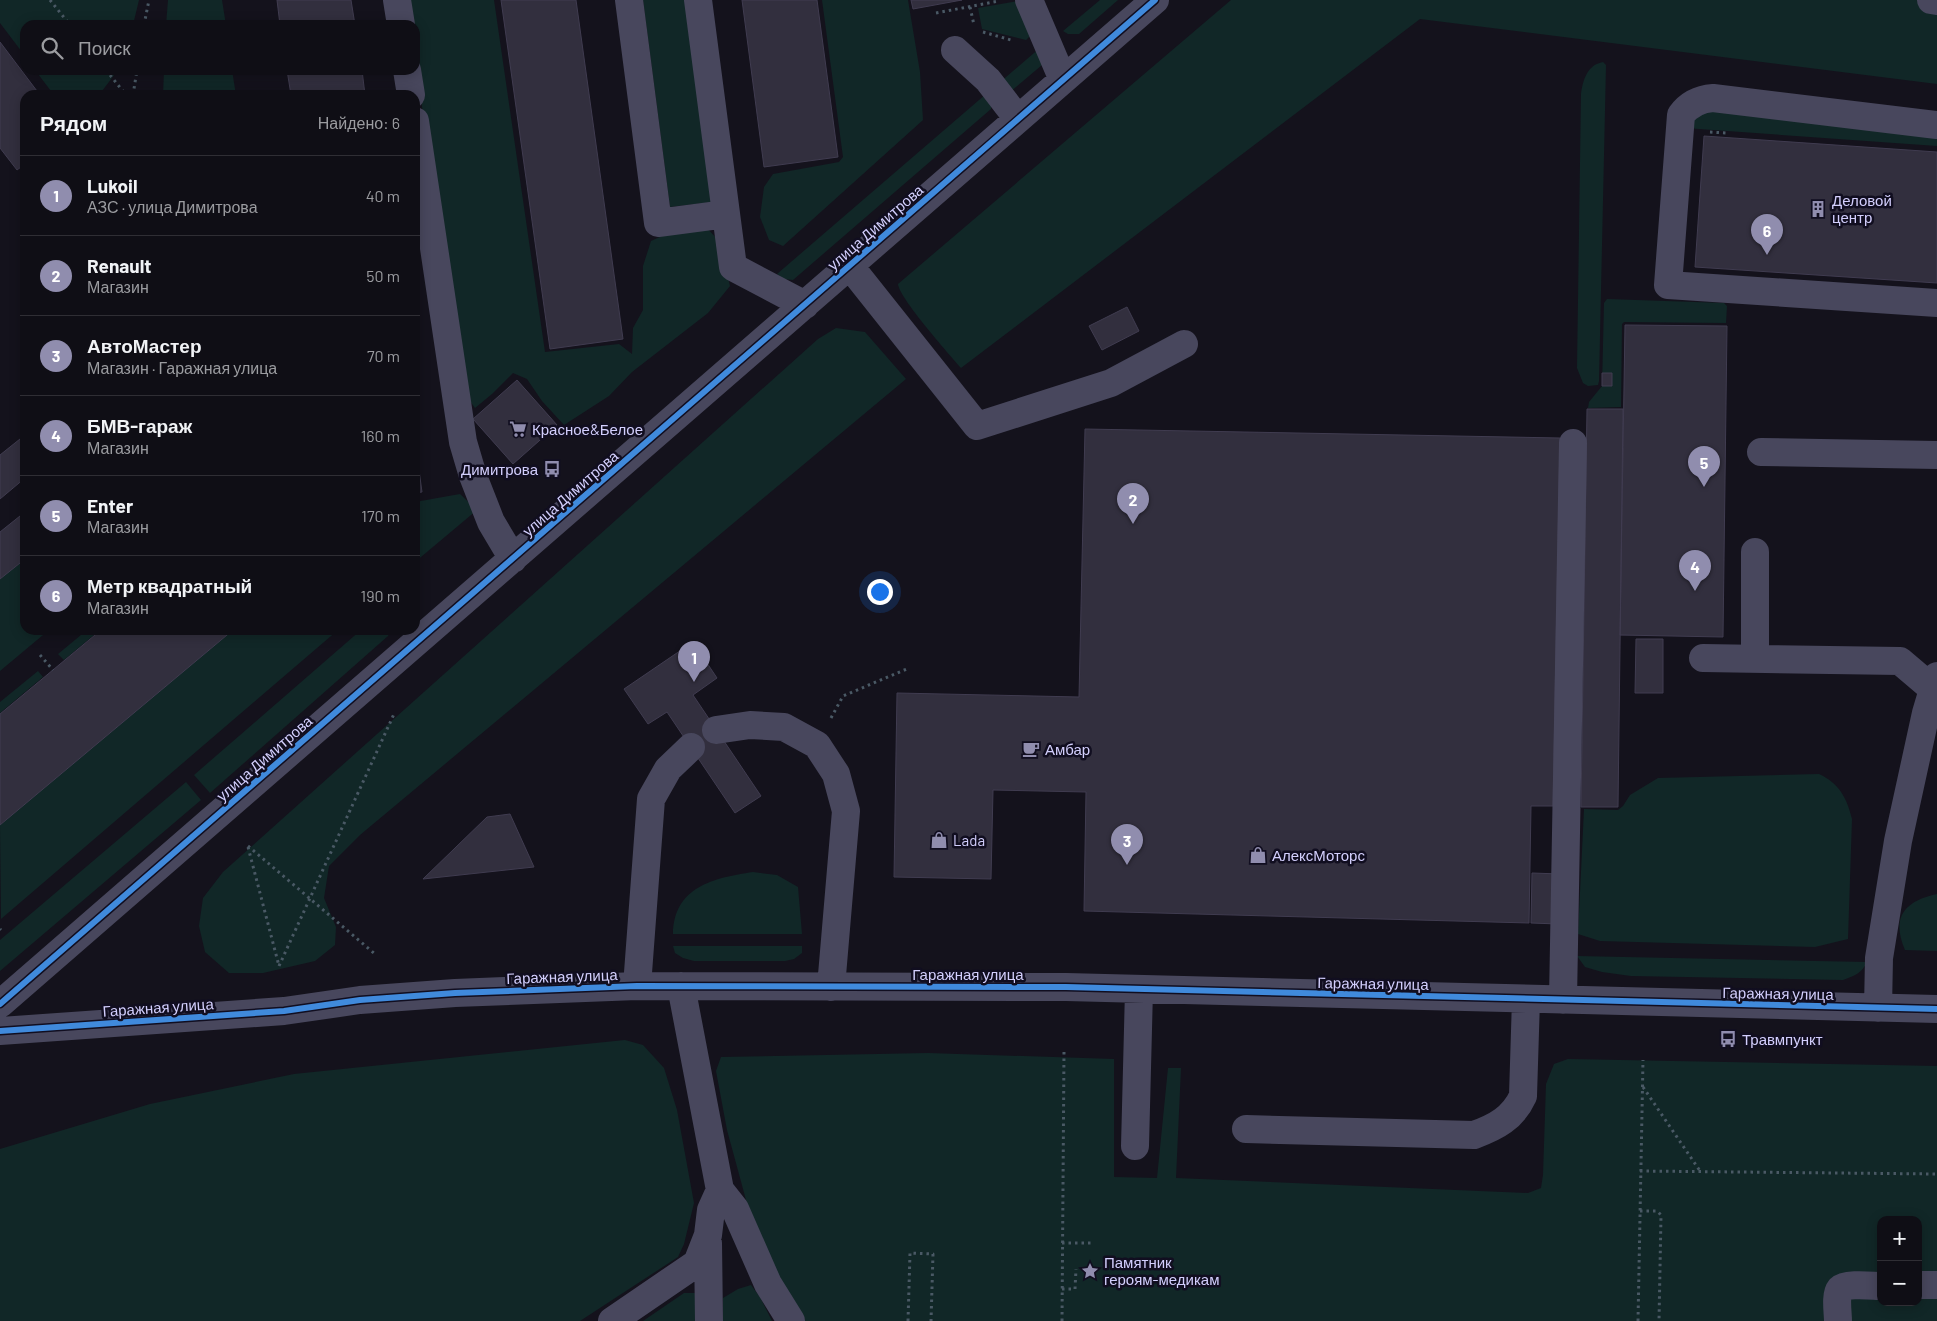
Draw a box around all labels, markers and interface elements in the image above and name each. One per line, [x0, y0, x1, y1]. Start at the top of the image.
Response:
search box [20, 20, 420, 75]
icon: search [38, 34, 66, 62]
text: Поиск [78, 36, 131, 59]
text: Рядом [40, 110, 107, 135]
text: Найдено: 6 [318, 113, 400, 132]
text: Lukoil [87, 174, 138, 197]
street label: улица Димитрова [823, 180, 927, 274]
text: 1 [53, 186, 59, 205]
text: 40 m [366, 186, 400, 205]
place label: Деловой центр [1832, 191, 1892, 226]
text: АЗС · улица Димитрова [87, 197, 258, 216]
building icon: Деловой центр [1808, 199, 1828, 219]
pin: 6 [1751, 214, 1783, 255]
text: Renault [87, 254, 152, 277]
text: 2 [52, 266, 60, 285]
text: 50 m [366, 266, 400, 285]
text: Магазин [87, 277, 149, 296]
text: АвтоМастер [87, 334, 201, 357]
text: 3 [52, 346, 60, 365]
text: 70 m [367, 346, 400, 365]
text: Магазин · Гаражная улица [87, 358, 277, 377]
text: БМВ-гараж [87, 414, 192, 437]
supermarket icon: Красное&Белое [508, 419, 528, 439]
place label: Красное&Белое [532, 420, 643, 438]
text: 4 [51, 426, 61, 445]
text: 160 m [361, 426, 400, 445]
text: Магазин [87, 438, 149, 457]
street label: улица Димитрова [518, 446, 622, 540]
pin: 5 [1688, 446, 1720, 487]
bus stop icon: Димитрова [542, 459, 562, 479]
place label: Димитрова [461, 460, 539, 478]
pin: 2 [1117, 483, 1149, 524]
text: Enter [87, 494, 133, 517]
text: 5 [52, 506, 60, 525]
text: 170 m [361, 506, 400, 525]
text: Магазин [87, 517, 149, 536]
pin: 4 [1679, 550, 1711, 591]
text: Метр квадратный [87, 574, 252, 597]
your location [867, 579, 893, 605]
text: 6 [52, 586, 60, 605]
text: 190 m [361, 586, 400, 605]
text: Магазин [87, 598, 149, 617]
pin: 1 [678, 641, 710, 682]
street label: улица Димитрова [212, 711, 316, 805]
cafe icon: Амбар [1021, 739, 1041, 759]
place label: Амбар [1045, 740, 1090, 758]
pin: 3 [1111, 824, 1143, 865]
shop icon: Lada [929, 830, 949, 850]
place label: Lada [953, 831, 985, 849]
shop icon: АлексМоторс [1248, 845, 1268, 865]
place label: АлексМоторс [1272, 846, 1365, 864]
street label: Гаражная улица [506, 965, 619, 987]
street label: Гаражная улица [912, 965, 1024, 983]
street label: Гаражная улица [1317, 973, 1429, 993]
street label: Гаражная улица [1722, 983, 1834, 1003]
street label: Гаражная улица [102, 994, 215, 1020]
bus stop icon: Травмпункт [1718, 1029, 1738, 1049]
place label: Травмпункт [1742, 1030, 1823, 1048]
map controls [1877, 1216, 1922, 1306]
button: + [1877, 1216, 1922, 1261]
place label: Памятник героям-медикам [1104, 1253, 1220, 1288]
place icon: Памятник героям-медикам [1080, 1261, 1100, 1281]
button: − [1877, 1261, 1922, 1306]

